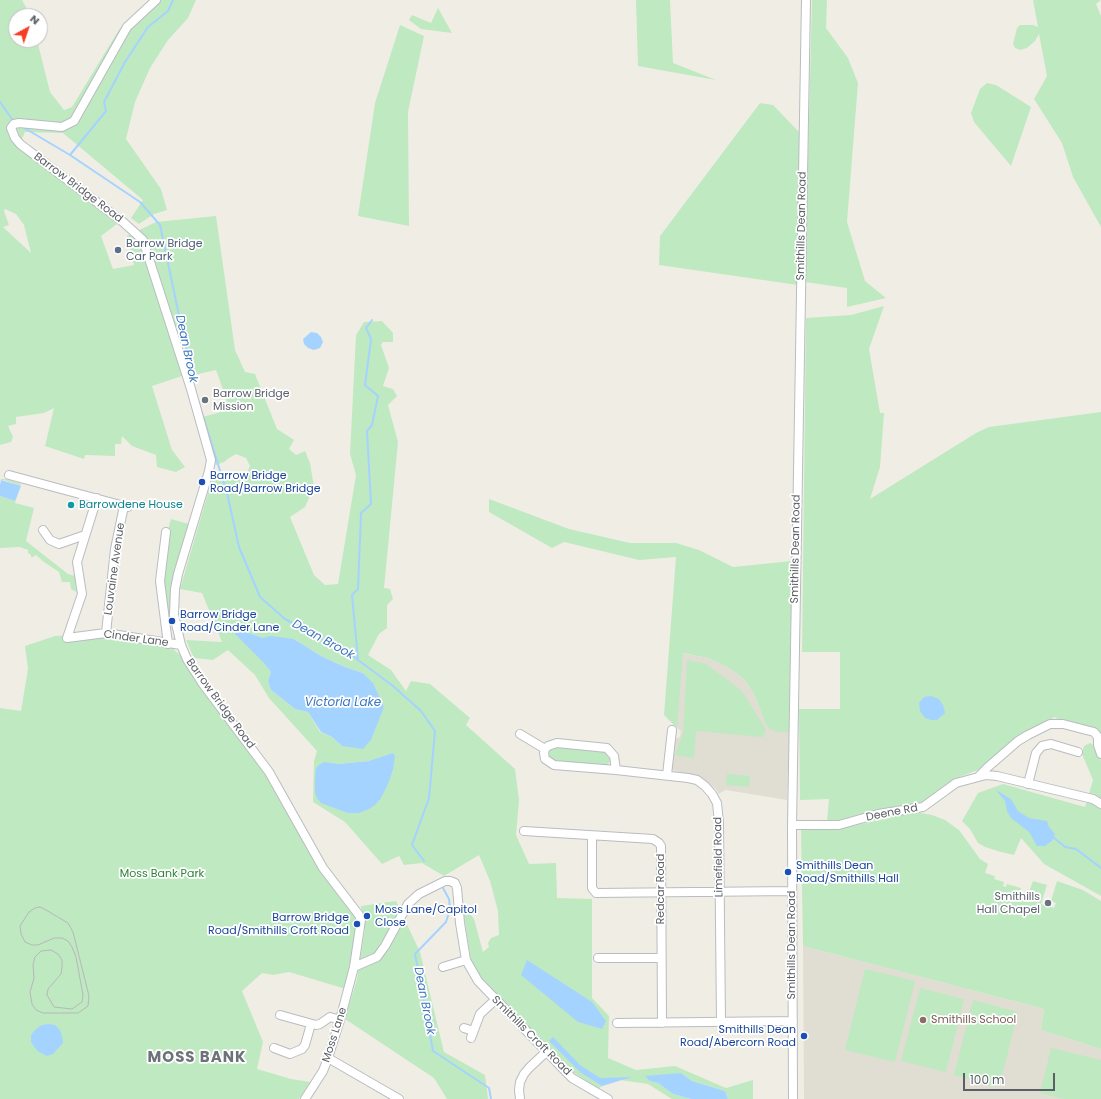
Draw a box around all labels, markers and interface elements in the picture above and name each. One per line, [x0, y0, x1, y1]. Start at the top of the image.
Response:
north arrow [8, 8, 48, 48]
text: N [27, 11, 43, 28]
street label: Barrow Bridge Road [31, 150, 125, 226]
street label: Smithills Dean Road [794, 171, 810, 281]
place label: Barrow Bridge Car Park [126, 237, 203, 263]
marker: Barrow Bridge Car Park [113, 245, 123, 255]
water label: Dean Brook [172, 314, 200, 384]
place label: Barrow Bridge Mission [213, 387, 290, 413]
marker: Barrow Bridge Mission [200, 395, 210, 405]
place label: Barrow Bridge Road/Barrow Bridge [210, 469, 320, 495]
marker: Barrow Bridge Road/Barrow Bridge [197, 477, 207, 487]
street label: Smithills Dean Road [788, 494, 804, 604]
place label: Barrowdene House [79, 498, 183, 512]
marker: Barrowdene House [66, 500, 76, 510]
street label: Louvaine Avenue [102, 522, 128, 616]
place label: Barrow Bridge Road/Cinder Lane [180, 608, 279, 634]
marker: Barrow Bridge Road/Cinder Lane [167, 616, 177, 626]
water label: Dean Brook [289, 617, 357, 663]
street label: Cinder Lane [103, 628, 169, 650]
street label: Barrow Bridge Road [183, 656, 257, 752]
water label: Victoria Lake [305, 696, 381, 710]
street label: Deene Rd [865, 802, 919, 824]
street label: Limefield Road [712, 817, 726, 897]
street label: Redcar Road [654, 854, 668, 924]
place label: Smithills Dean Road/Smithills Hall [796, 859, 899, 885]
park label: Moss Bank Park [120, 867, 204, 881]
marker: Smithills Dean Road/Smithills Hall [783, 867, 793, 877]
place label: Smithills Hall Chapel [977, 890, 1040, 916]
street label: Smithills Dean Road [785, 891, 799, 999]
marker: Smithills Hall Chapel [1043, 898, 1053, 908]
place label: Moss Lane/Capitol Close [375, 903, 477, 929]
place label: Barrow Bridge Road/Smithills Croft Road [208, 911, 349, 937]
marker: Moss Lane/Capitol Close [362, 911, 372, 921]
marker: Barrow Bridge Road/Smithills Croft Road [352, 919, 362, 929]
water label: Dean Brook [410, 966, 438, 1036]
street label: Smithills Croft Road [488, 993, 574, 1079]
street label: Moss Lane [320, 1006, 350, 1064]
place label: Smithills School [931, 1013, 1016, 1027]
marker: Smithills School [918, 1015, 928, 1025]
place label: Smithills Dean Road/Abercorn Road [680, 1023, 796, 1049]
marker: Smithills Dean Road/Abercorn Road [799, 1031, 809, 1041]
district label: MOSS BANK [148, 1049, 246, 1067]
scale bar [965, 1065, 1057, 1091]
text: 100 m [970, 1071, 1004, 1088]

